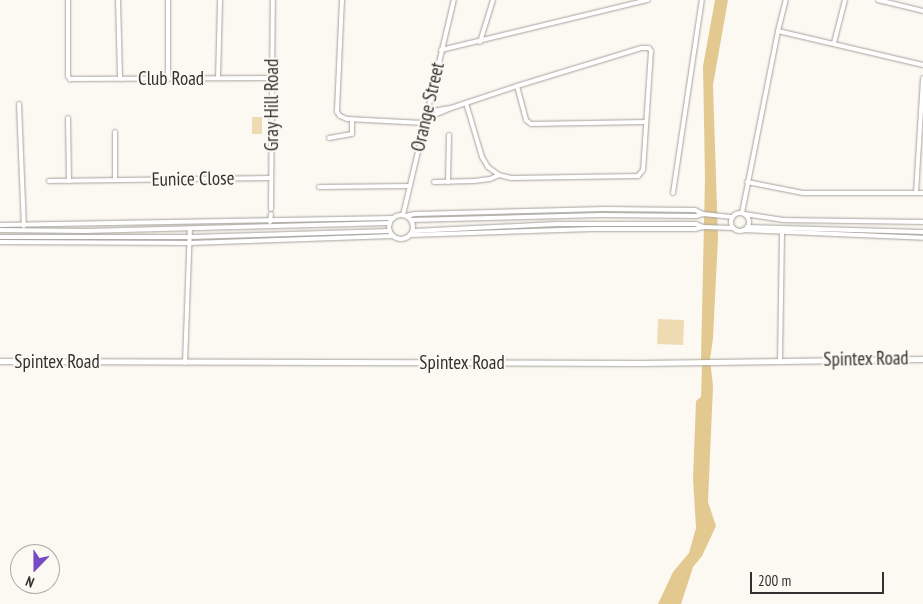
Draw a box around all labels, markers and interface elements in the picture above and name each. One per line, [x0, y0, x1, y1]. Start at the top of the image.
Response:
street label: Gray Hill Road [261, 59, 283, 151]
street label: Orange Street [407, 60, 449, 154]
street label: Club Road [138, 68, 204, 90]
street label: Eunice Close [151, 167, 235, 191]
street label: Spintex Road [823, 347, 909, 371]
street label: Spintex Road [14, 351, 100, 373]
street label: Spintex Road [419, 352, 505, 374]
north arrow [10, 544, 60, 594]
scale bar [753, 562, 887, 594]
text: 200 m [758, 571, 791, 590]
text: N [23, 572, 37, 592]

